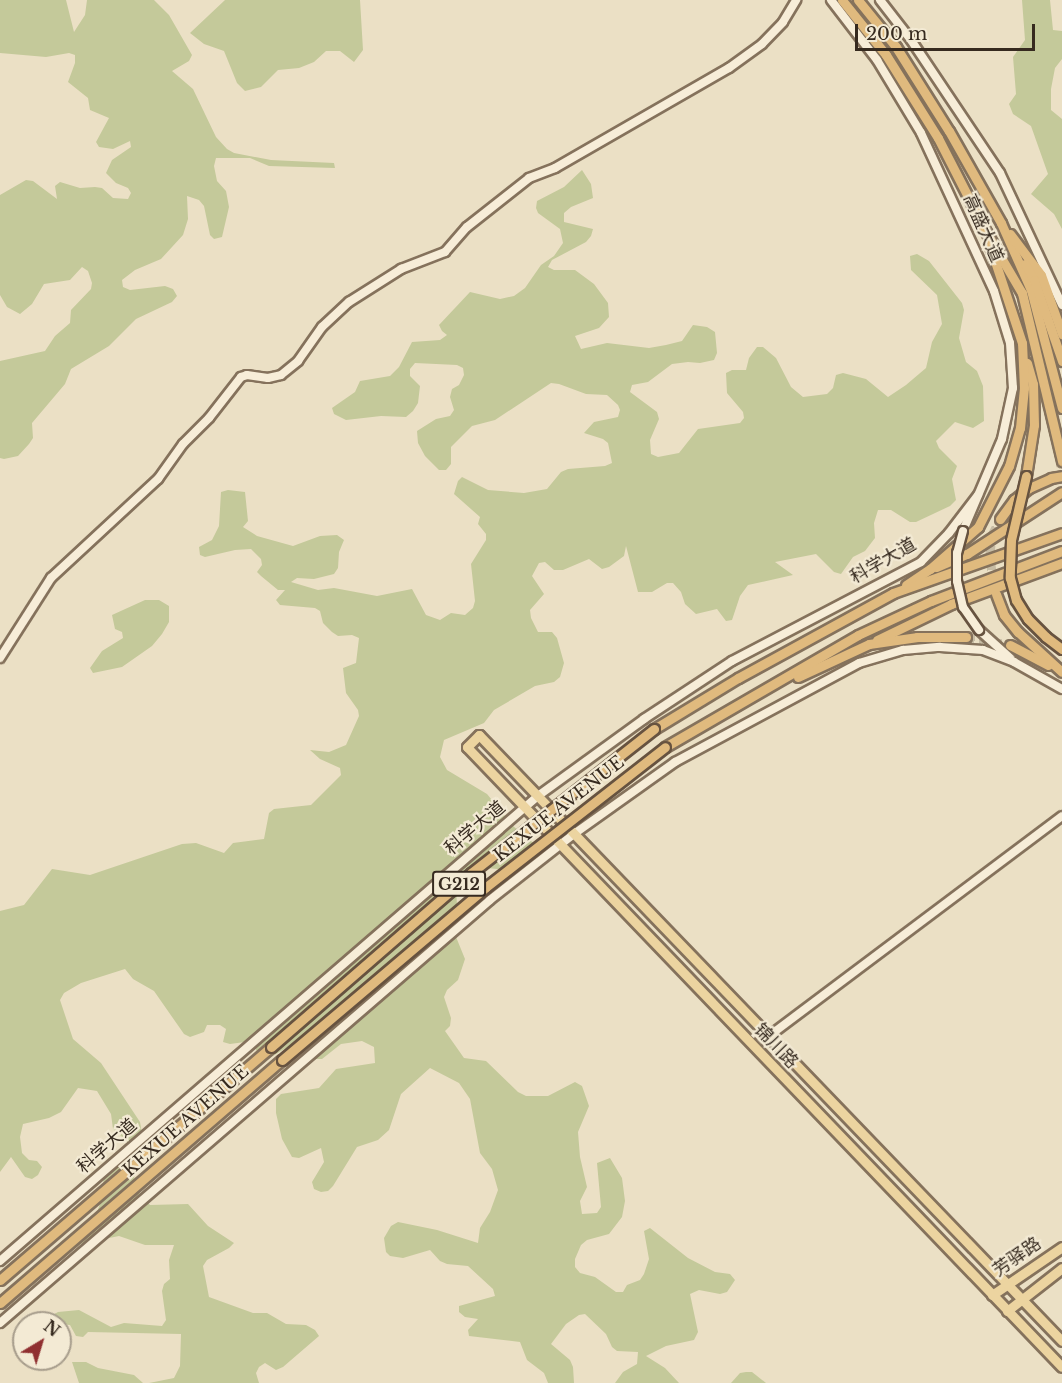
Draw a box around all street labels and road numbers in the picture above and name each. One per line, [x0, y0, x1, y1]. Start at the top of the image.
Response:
street label: 高盛大道 [958, 191, 1008, 265]
street label: 科学大道 [846, 534, 920, 588]
street label: KEXUE AVENUE [489, 751, 629, 867]
street label: 科学大道 [440, 797, 510, 859]
road number: G212 [432, 871, 486, 897]
street label: 锦川路 [749, 1019, 803, 1073]
street label: KEXUE AVENUE [119, 1060, 253, 1182]
street label: 科学大道 [73, 1114, 141, 1178]
street label: 芳驿路 [989, 1233, 1045, 1281]

